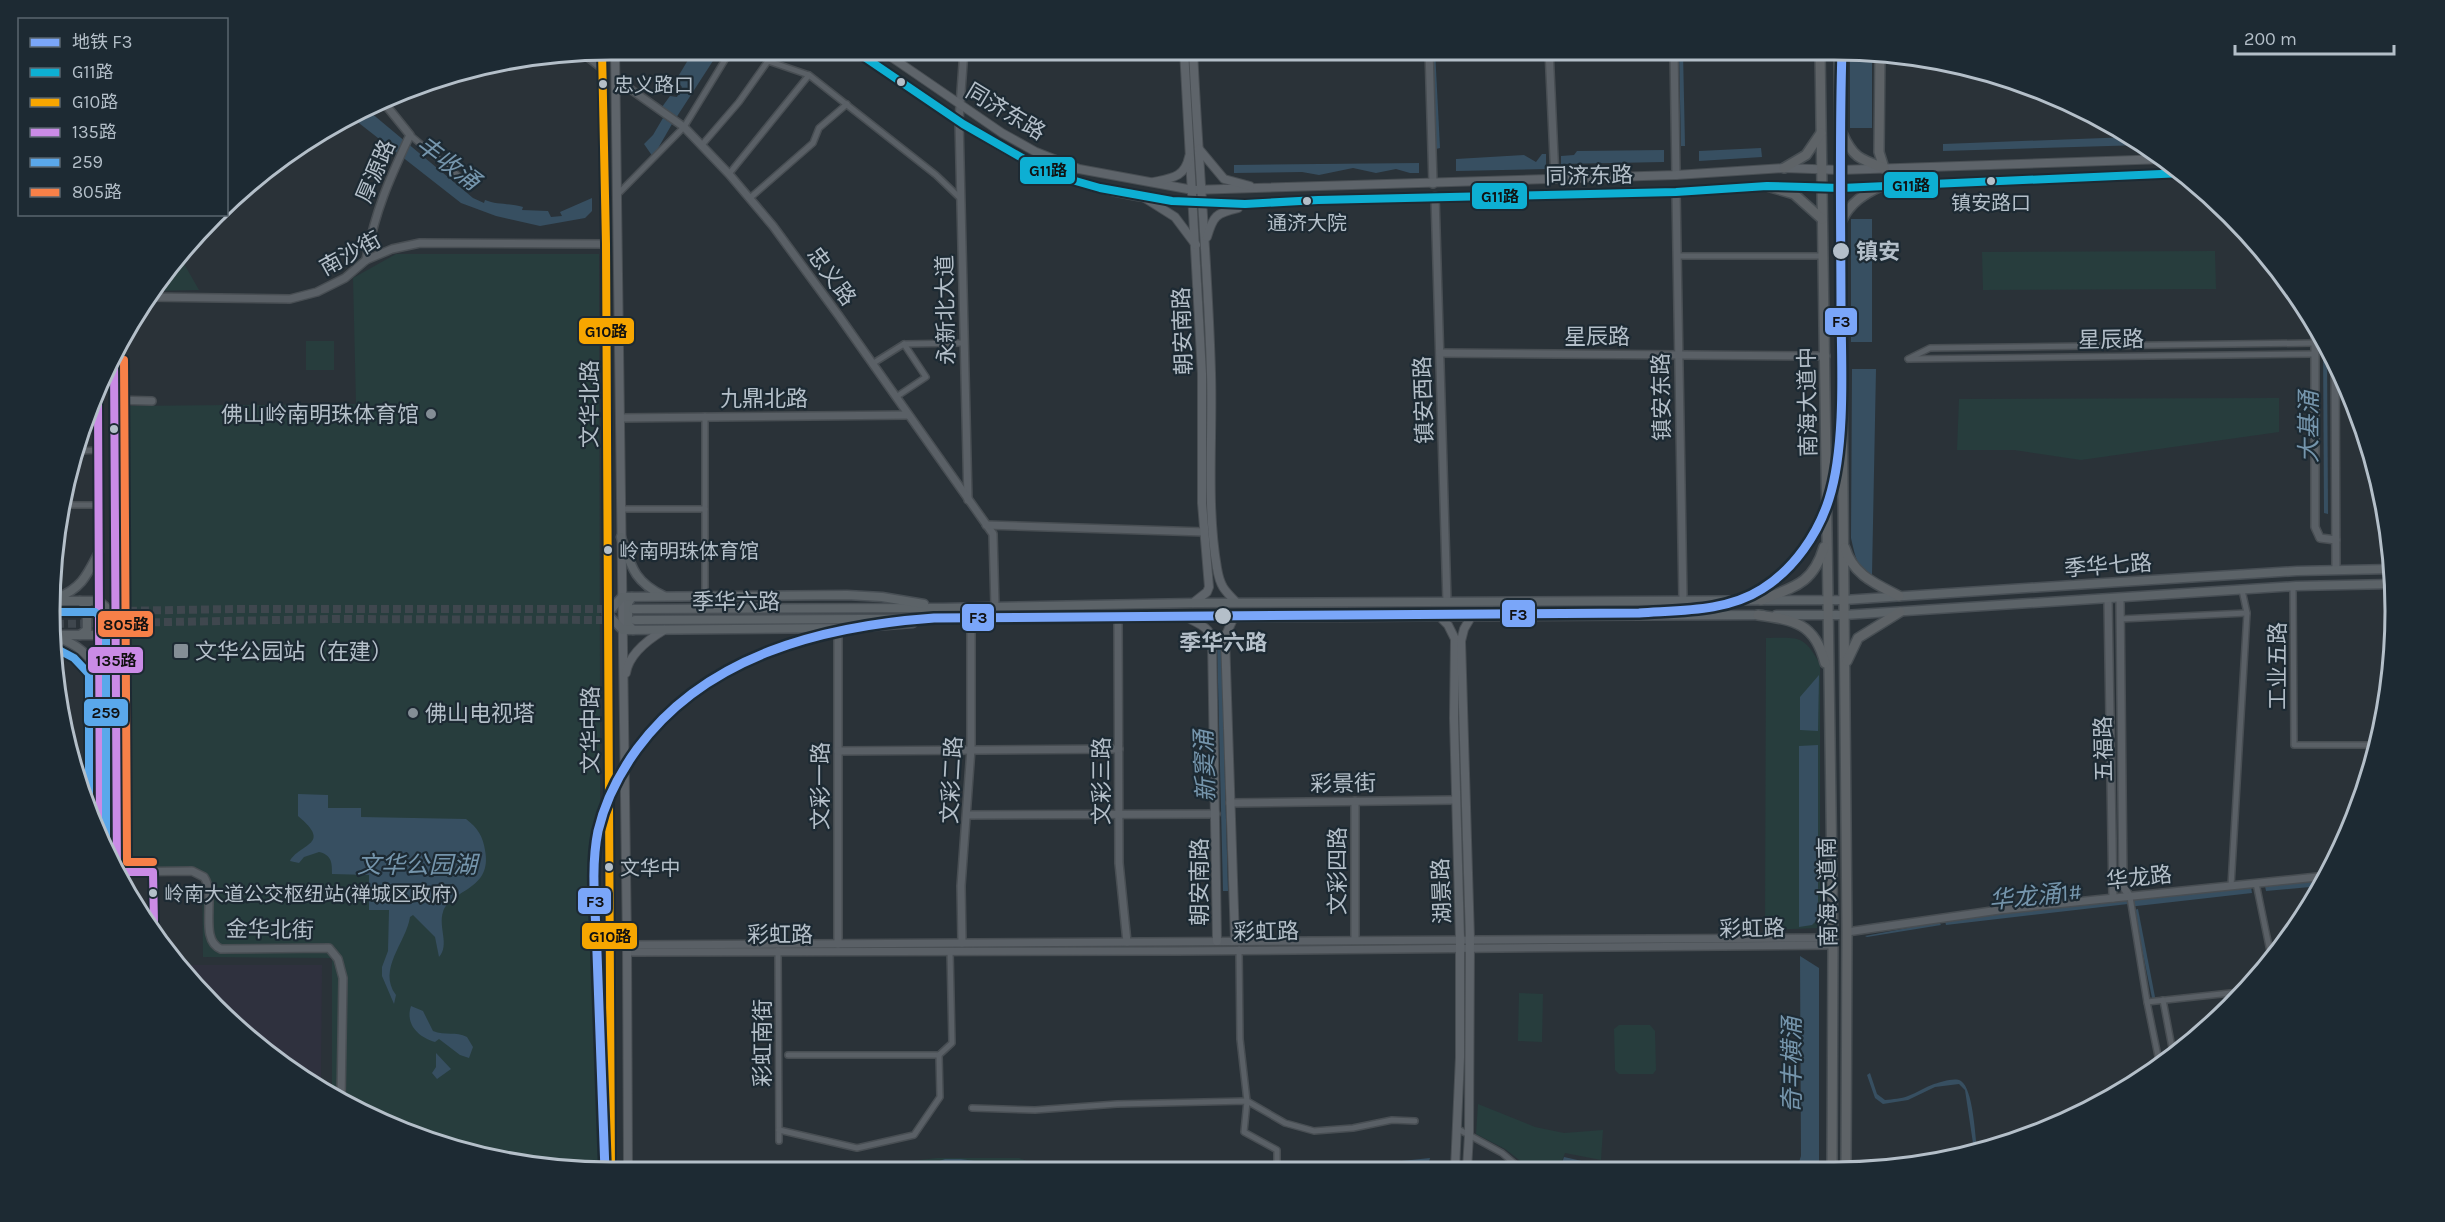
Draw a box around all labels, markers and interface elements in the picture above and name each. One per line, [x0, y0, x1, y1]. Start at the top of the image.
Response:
legend [18, 18, 228, 216]
scale bar [2235, 18, 2394, 56]
text: 200 m [2244, 28, 2297, 50]
text: 地铁 F3 [72, 31, 132, 53]
text: G11路 [72, 61, 114, 83]
place label: 忠义路口 [614, 74, 694, 97]
unlabelled marker [895, 76, 907, 88]
marker: 忠义路口 [597, 78, 609, 90]
street label: 同济东路 [961, 78, 1050, 146]
text: G10路 [72, 91, 118, 113]
text: 135路 [72, 121, 117, 143]
water label: 丰收涌 [411, 130, 488, 198]
street label: 厚源路 [351, 136, 401, 207]
text: 259 [72, 151, 103, 173]
line badge: G11路 [1019, 156, 1076, 185]
text: G11路 [1029, 161, 1067, 180]
street label: 同济东路 [1545, 162, 1633, 190]
line badge: G11路 [1883, 171, 1939, 199]
marker: 镇安路口 [1985, 175, 1997, 187]
text: G11路 [1892, 176, 1930, 195]
text: 805路 [72, 181, 122, 203]
line badge: G11路 [1471, 182, 1528, 210]
text: G11路 [1481, 187, 1519, 206]
place label: 镇安路口 [1951, 192, 2031, 215]
marker: 通济大院 [1301, 195, 1313, 207]
place label: 通济大院 [1267, 212, 1347, 235]
street label: 南沙街 [315, 227, 386, 281]
place label: 镇安 [1856, 239, 1900, 265]
marker: 镇安 [1831, 241, 1851, 261]
street label: 忠义路 [801, 242, 861, 311]
street label: 永新北大道 [932, 255, 960, 365]
street label: 朝安南路 [1168, 287, 1198, 375]
line badge: F3 [1824, 307, 1858, 336]
text: F3 [1832, 312, 1850, 331]
line badge: G10路 [578, 317, 635, 345]
text: G10路 [585, 322, 627, 341]
street label: 星辰路 [1564, 324, 1630, 350]
street label: 星辰路 [2078, 326, 2144, 354]
street label: 南海大道中 [1794, 347, 1822, 457]
street label: 镇安东路 [1648, 353, 1676, 441]
street label: 镇安西路 [1409, 356, 1439, 444]
street label: 文华北路 [577, 360, 603, 448]
street label: 九鼎北路 [720, 386, 808, 412]
water label: 大基涌 [2295, 388, 2323, 463]
place label: 佛山岭南明珠体育馆 [221, 402, 419, 428]
marker: 佛山岭南明珠体育馆 [424, 407, 438, 421]
unlabelled marker [108, 423, 120, 435]
place label: 岭南明珠体育馆 [619, 540, 759, 563]
marker: 岭南明珠体育馆 [602, 544, 614, 556]
street label: 季华七路 [2063, 550, 2153, 582]
street label: 季华六路 [692, 589, 780, 615]
line badge: F3 [1501, 599, 1536, 628]
line badge: F3 [961, 603, 995, 632]
text: F3 [1509, 605, 1527, 624]
marker: 季华六路 [1213, 606, 1233, 626]
text: F3 [969, 608, 987, 627]
line badge: 805路 [97, 610, 154, 638]
text: 805路 [103, 615, 149, 634]
street label: 工业五路 [2265, 622, 2291, 710]
place label: 季华六路 [1179, 630, 1267, 656]
place label: 文华公园站（在建） [195, 639, 393, 665]
marker: 文华公园站（在建） [172, 642, 190, 660]
line badge: 135路 [87, 646, 144, 674]
text: 135路 [96, 651, 136, 670]
street label: 文华中路 [578, 686, 604, 774]
line badge: 259 [83, 698, 129, 727]
place label: 佛山电视塔 [425, 701, 535, 727]
text: 259 [92, 703, 121, 722]
marker: 佛山电视塔 [406, 706, 420, 720]
street label: 五福路 [2090, 716, 2118, 782]
water label: 新窦涌 [1190, 727, 1220, 802]
street label: 文彩二路 [937, 735, 967, 825]
street label: 文彩三路 [1089, 737, 1115, 825]
street label: 文彩一路 [808, 742, 834, 830]
street label: 彩景街 [1310, 770, 1376, 798]
street label: 文彩四路 [1325, 827, 1351, 915]
street label: 南海大道南 [1814, 837, 1842, 947]
street label: 朝安南路 [1187, 838, 1213, 926]
water label: 文华公园湖 [357, 851, 481, 879]
place label: 文华中 [620, 857, 680, 880]
street label: 湖景路 [1428, 858, 1456, 924]
marker: 文华中 [603, 861, 615, 873]
street label: 华龙路 [2105, 862, 2173, 894]
water label: 华龙涌1# [1987, 877, 2083, 915]
place label: 岭南大道公交枢纽站(禅城区政府) [164, 883, 458, 906]
marker: 岭南大道公交枢纽站(禅城区政府) [147, 887, 159, 899]
line badge: F3 [577, 887, 612, 915]
text: F3 [586, 892, 604, 911]
street label: 彩虹路 [1719, 915, 1785, 943]
street label: 金华北街 [226, 916, 314, 944]
street label: 彩虹路 [1233, 918, 1299, 946]
line badge: G10路 [581, 922, 638, 950]
street label: 彩虹路 [747, 922, 813, 948]
text: G10路 [589, 927, 631, 946]
street label: 彩虹南街 [750, 999, 776, 1087]
water label: 奇丰横涌 [1778, 1014, 1806, 1113]

